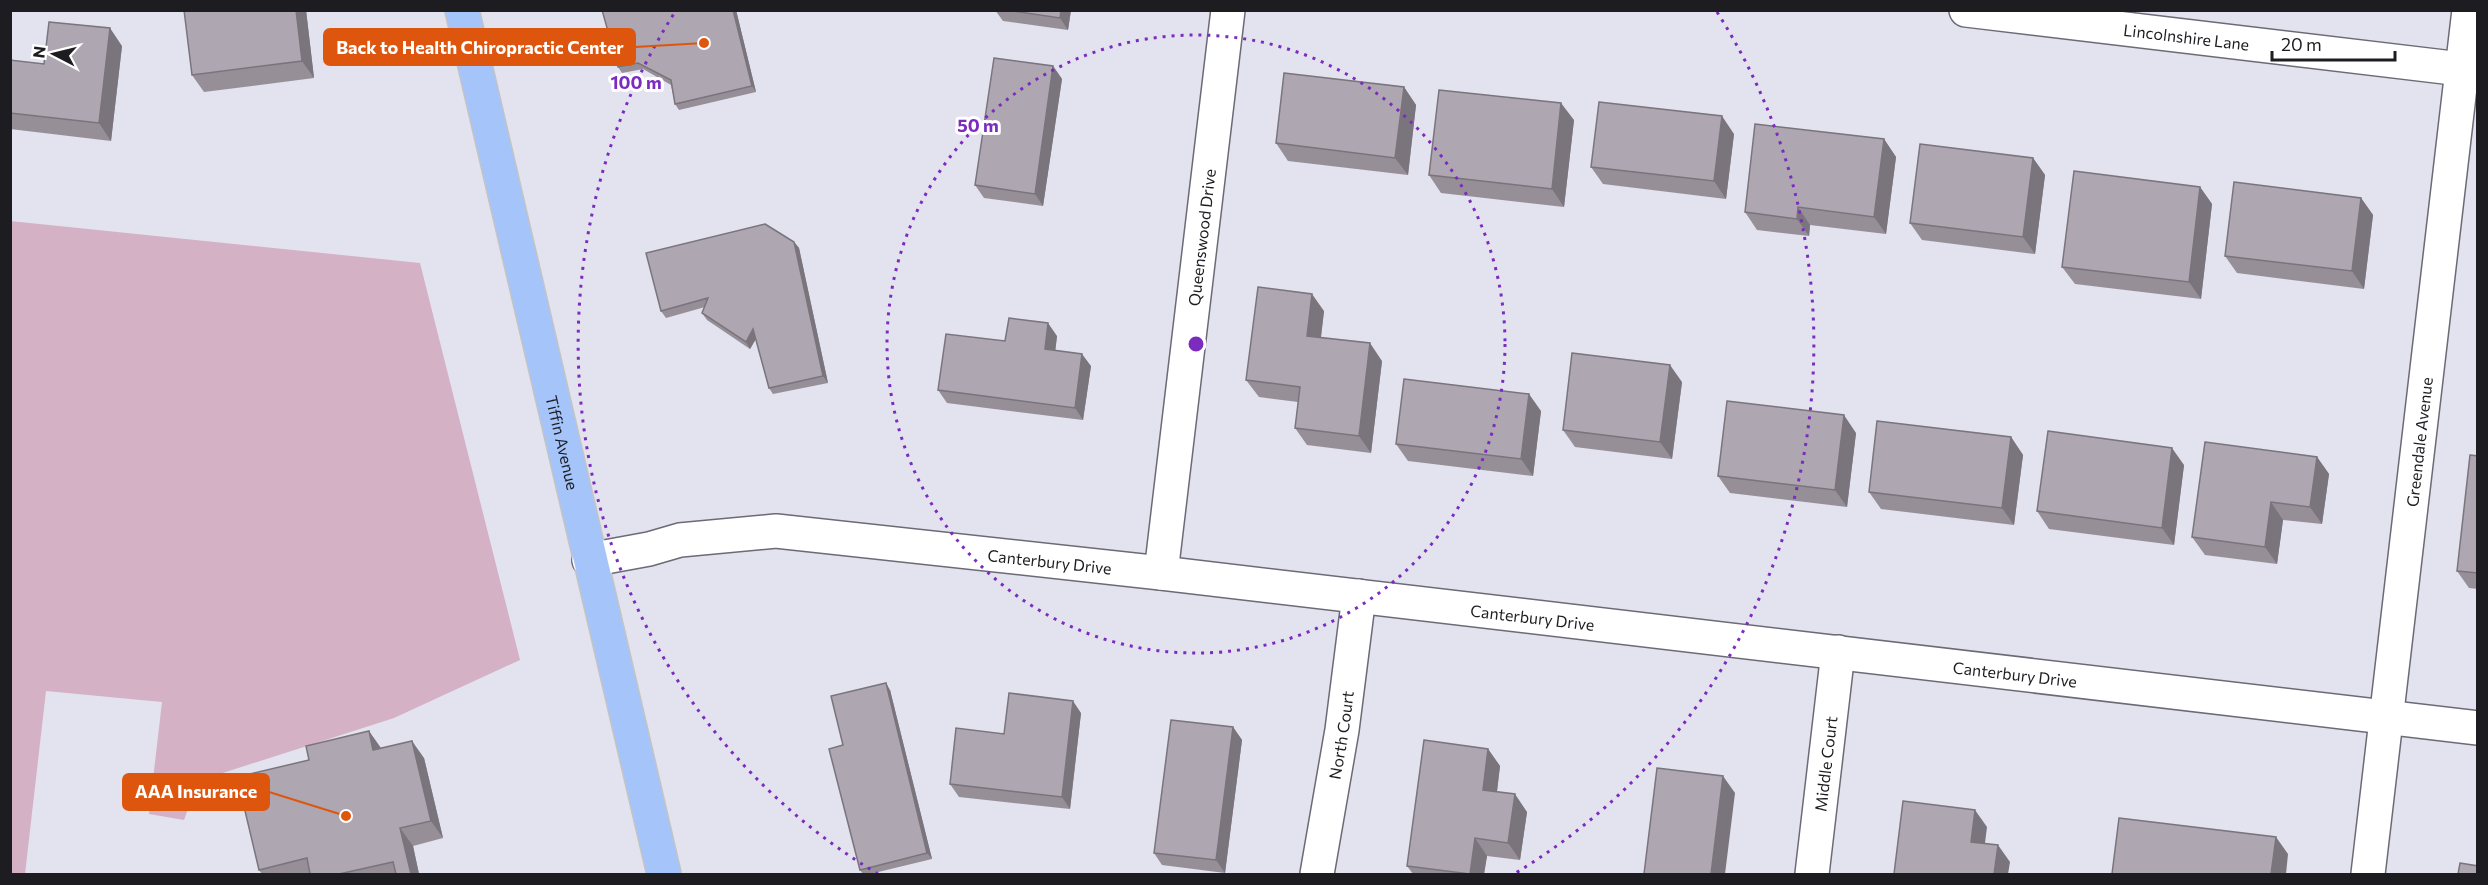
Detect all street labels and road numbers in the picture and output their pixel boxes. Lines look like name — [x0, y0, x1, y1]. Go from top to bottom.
street label: Lincolnshire Lane — [2122, 19, 2250, 53]
street label: Queenswood Drive — [1183, 168, 1219, 307]
street label: Greendale Avenue — [2401, 376, 2436, 508]
street label: Tiffin Avenue — [543, 393, 583, 491]
street label: Canterbury Drive — [987, 545, 1113, 577]
street label: Canterbury Drive — [1469, 600, 1595, 633]
street label: Canterbury Drive — [1952, 657, 2078, 690]
street label: North Court — [1324, 689, 1356, 781]
street label: Middle Court — [1810, 715, 1840, 813]

